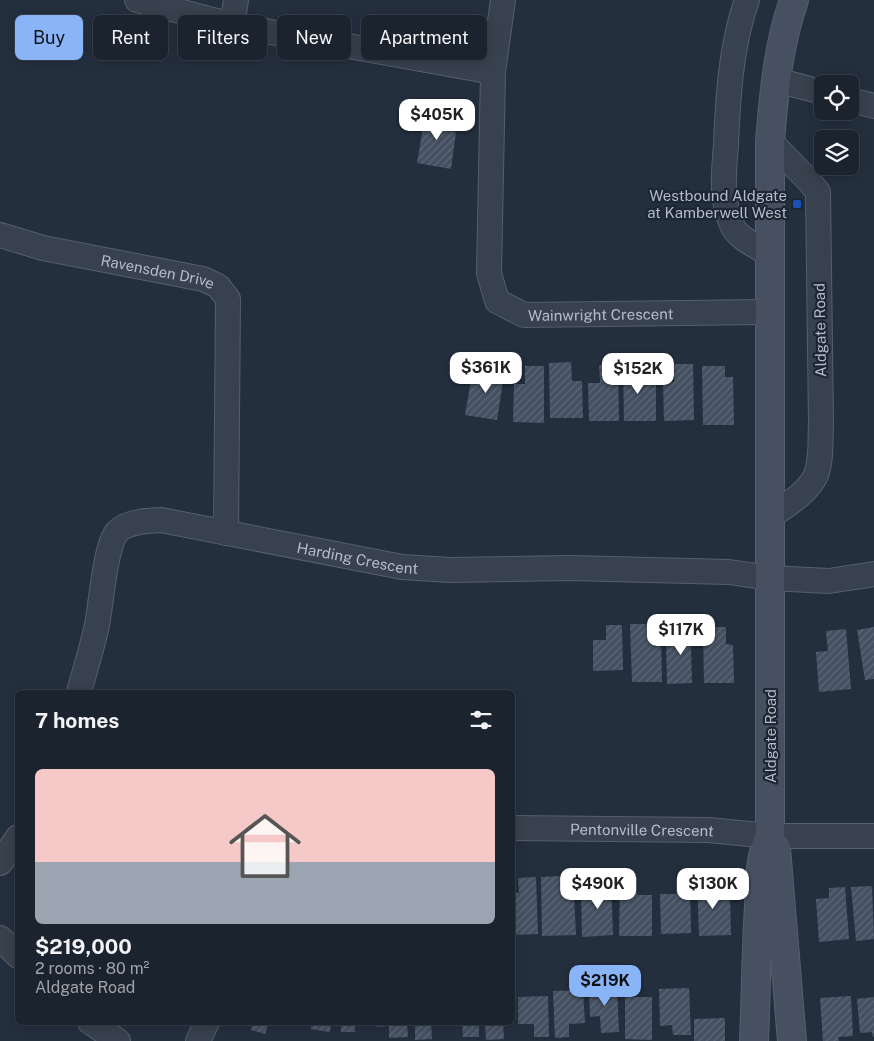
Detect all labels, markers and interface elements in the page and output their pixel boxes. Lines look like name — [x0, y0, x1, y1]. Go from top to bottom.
chip: Buy — [15, 15, 83, 60]
chip: Rent — [93, 15, 168, 60]
chip: Filters — [178, 15, 267, 60]
chip: New — [277, 15, 351, 60]
chip: Apartment — [361, 15, 487, 60]
map controls — [814, 75, 859, 175]
button: locate — [814, 75, 859, 120]
pin: $405K — [402, 98, 472, 141]
text: $405K — [410, 105, 464, 124]
button: layers — [814, 130, 859, 175]
place label: Westbound Aldgate at Kamberwell West — [647, 187, 787, 221]
marker: Westbound Aldgate at Kamberwell West — [791, 198, 803, 210]
street label: Ravensden Drive — [99, 251, 217, 292]
street label: Aldgate Road — [811, 283, 829, 377]
street label: Wainwright Crescent — [528, 305, 674, 323]
pin: $361K — [451, 352, 521, 394]
pin: $152K — [603, 352, 673, 395]
text: $361K — [461, 358, 511, 377]
text: $152K — [613, 359, 663, 378]
street label: Harding Crescent — [296, 538, 419, 577]
pin: $117K — [646, 614, 716, 656]
text: $117K — [658, 620, 704, 639]
street label: Aldgate Road — [762, 689, 779, 783]
icon: filters — [467, 706, 495, 734]
text: 7 homes — [35, 708, 119, 733]
icon: home — [220, 801, 310, 891]
street label: Pentonville Crescent — [570, 820, 715, 839]
pin: $490K — [563, 868, 633, 910]
pin: $130K — [678, 868, 748, 910]
text: $490K — [571, 874, 625, 893]
text: $130K — [688, 874, 738, 893]
text: $219,000 — [35, 934, 132, 959]
text: 2 rooms · 80 m² — [35, 959, 149, 978]
pin: $219K — [570, 964, 640, 1007]
text: $219K — [580, 971, 630, 990]
text: Aldgate Road — [35, 978, 135, 997]

